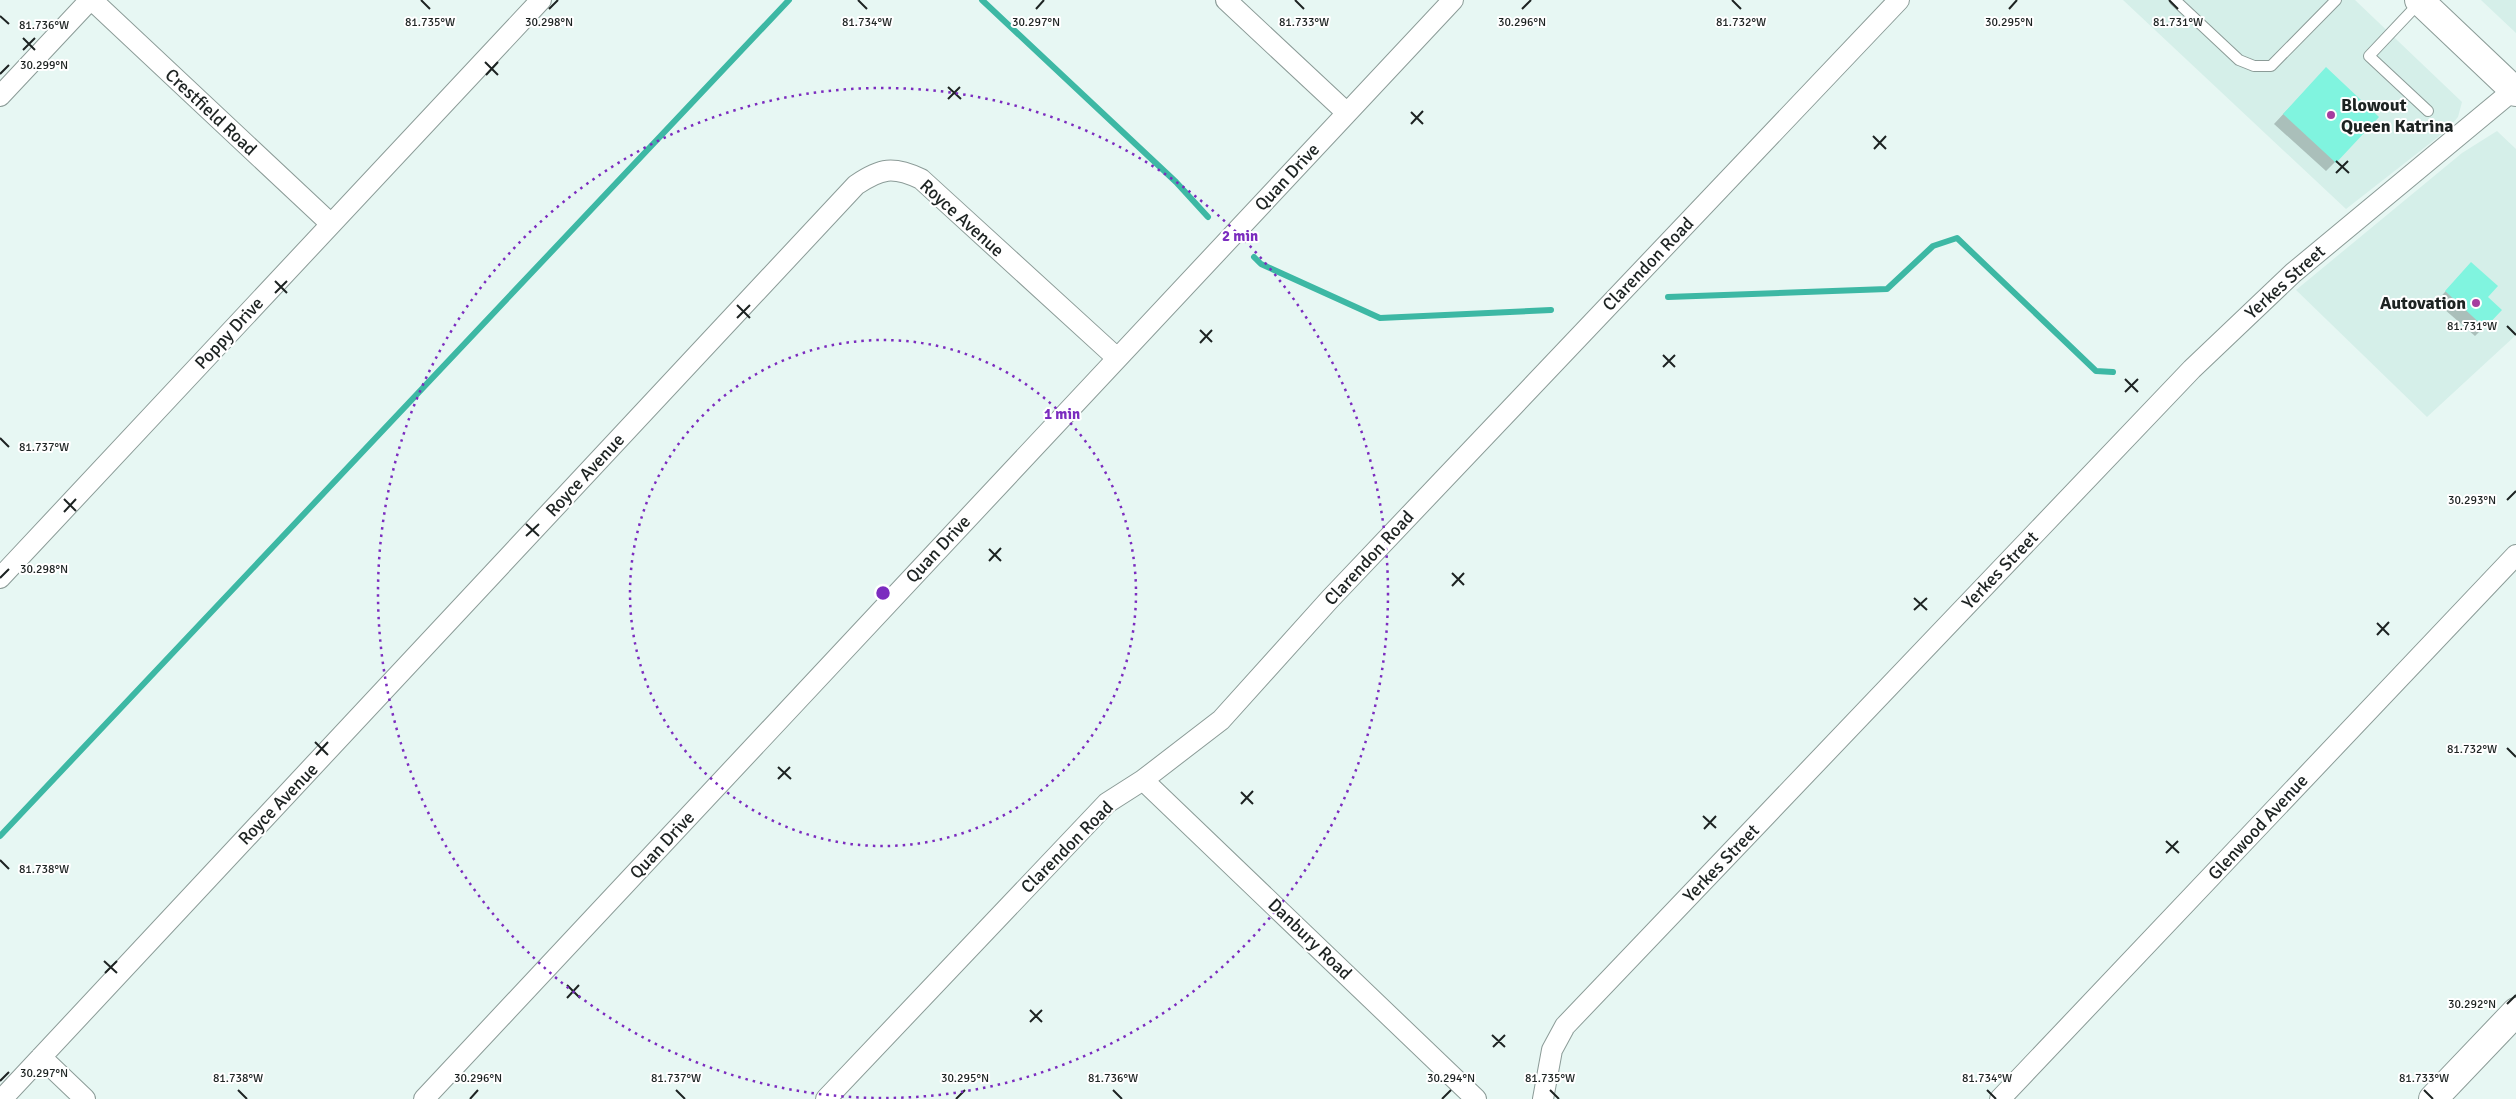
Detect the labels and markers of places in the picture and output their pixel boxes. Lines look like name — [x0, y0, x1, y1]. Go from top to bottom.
place label: Blowout Queen Katrina — [2341, 94, 2454, 137]
marker: Blowout Queen Katrina — [2325, 109, 2337, 121]
place label: Autovation — [2380, 292, 2466, 314]
marker: Autovation — [2470, 297, 2482, 309]
centre of rings — [874, 584, 892, 602]

